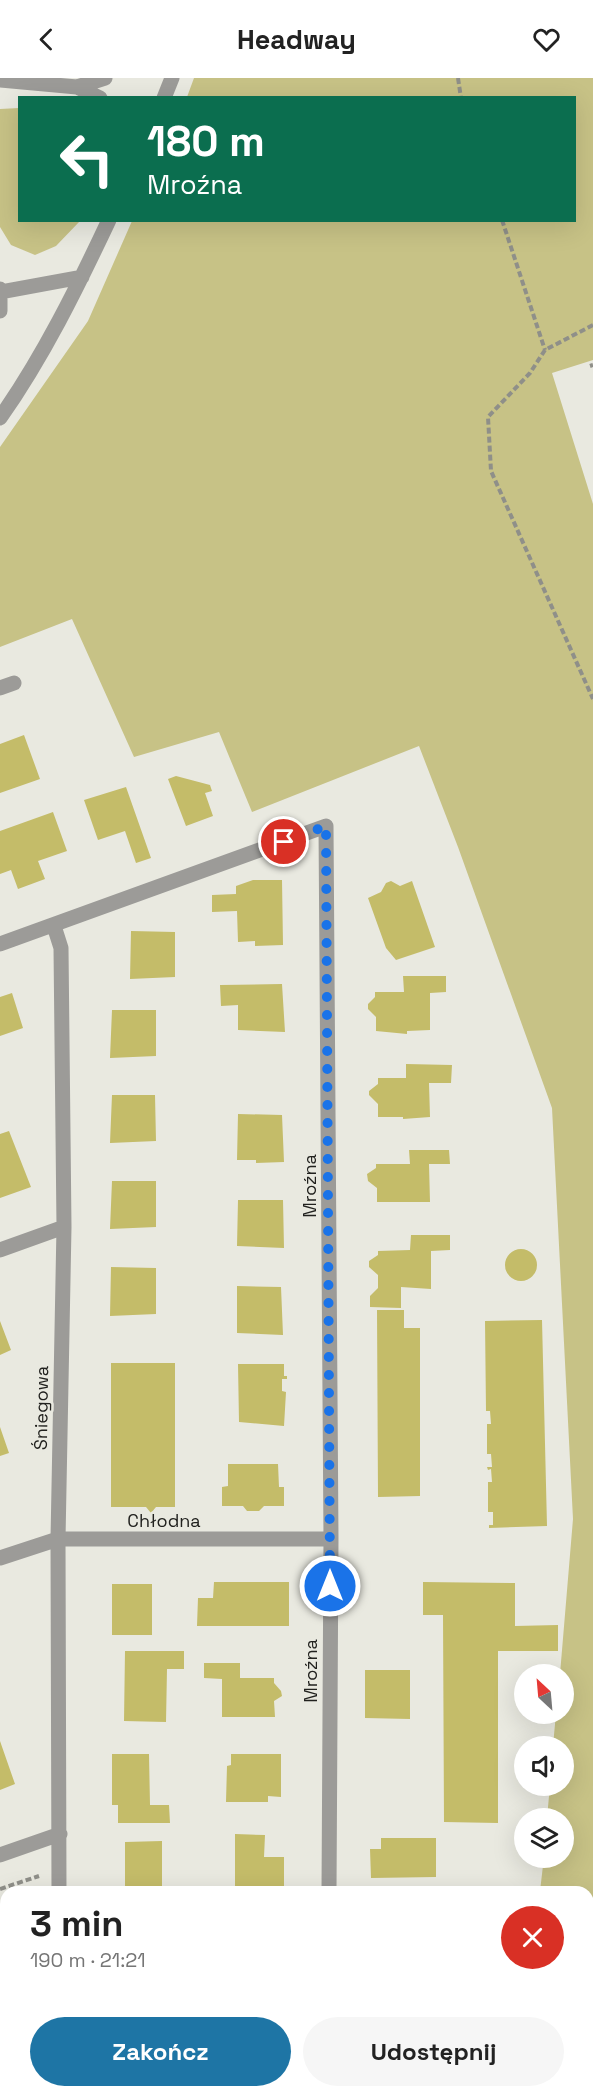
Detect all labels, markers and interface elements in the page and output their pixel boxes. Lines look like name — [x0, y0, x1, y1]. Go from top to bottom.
text: Headway — [237, 22, 356, 57]
icon: back — [30, 23, 63, 56]
icon: heart — [530, 23, 563, 56]
text: 180 m — [147, 115, 265, 168]
icon: left — [48, 120, 126, 198]
text: Mroźna — [147, 167, 242, 202]
pin — [258, 816, 309, 867]
icon: arrive — [267, 825, 300, 858]
street label: Mroźna — [298, 1154, 321, 1218]
street label: Śniegowa — [29, 1366, 53, 1450]
street label: Chłodna — [127, 1509, 201, 1532]
position arrow — [298, 1554, 362, 1618]
street label: Mroźna — [299, 1639, 322, 1703]
north arrow — [514, 1664, 574, 1724]
map controls — [514, 1664, 574, 1868]
button: sound — [514, 1736, 574, 1796]
button: layers — [514, 1808, 574, 1868]
text: 3 min — [30, 1901, 124, 1947]
button: close — [501, 1906, 564, 1969]
text: 190 m · 21:21 — [30, 1947, 146, 1973]
button: Zakończ — [30, 2017, 291, 2086]
button: Udostępnij — [303, 2017, 564, 2086]

